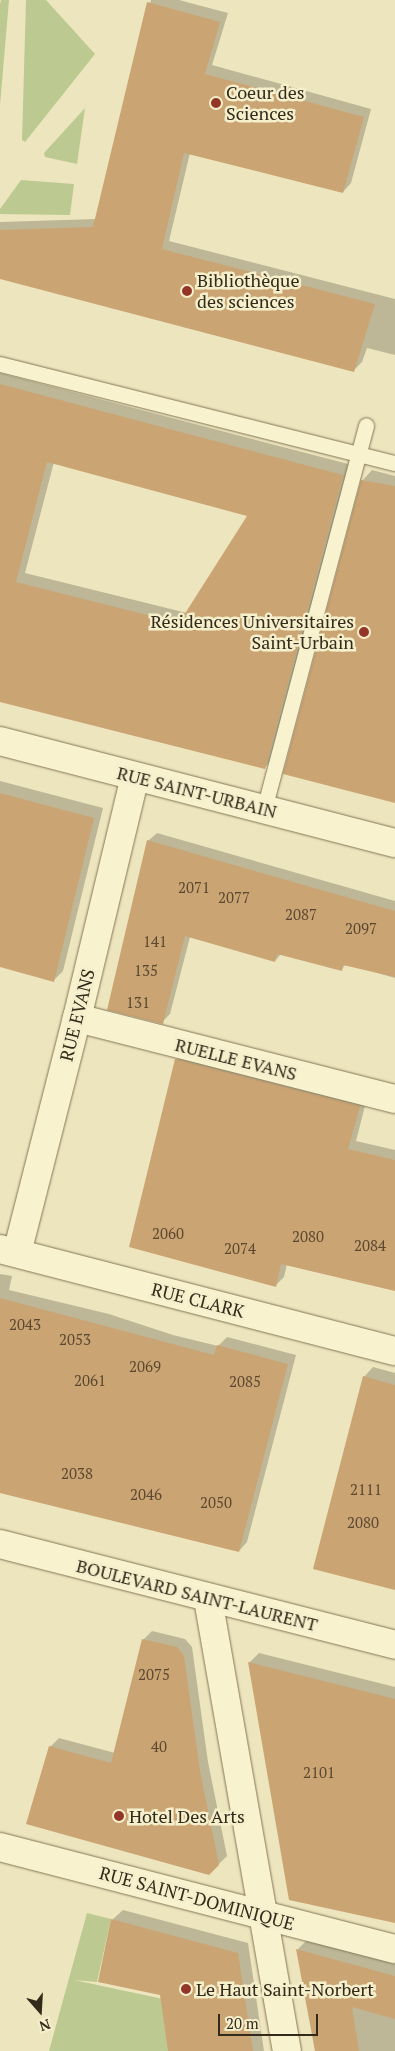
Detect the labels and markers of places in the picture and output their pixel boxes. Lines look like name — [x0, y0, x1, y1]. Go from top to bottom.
place label: Coeur des Sciences — [226, 82, 305, 125]
marker: Coeur des Sciences — [210, 97, 222, 109]
place label: Bibliothèque des sciences — [197, 270, 299, 312]
marker: Bibliothèque des sciences — [181, 285, 193, 297]
place label: Résidences Universitaires Saint-Urbain — [150, 611, 354, 654]
marker: Résidences Universitaires Saint-Urbain — [358, 626, 370, 638]
place label: Hotel Des Arts — [129, 1805, 245, 1827]
marker: Hotel Des Arts — [113, 1810, 125, 1822]
place label: Le Haut Saint-Norbert — [196, 1978, 374, 2000]
marker: Le Haut Saint-Norbert — [180, 1983, 192, 1995]

